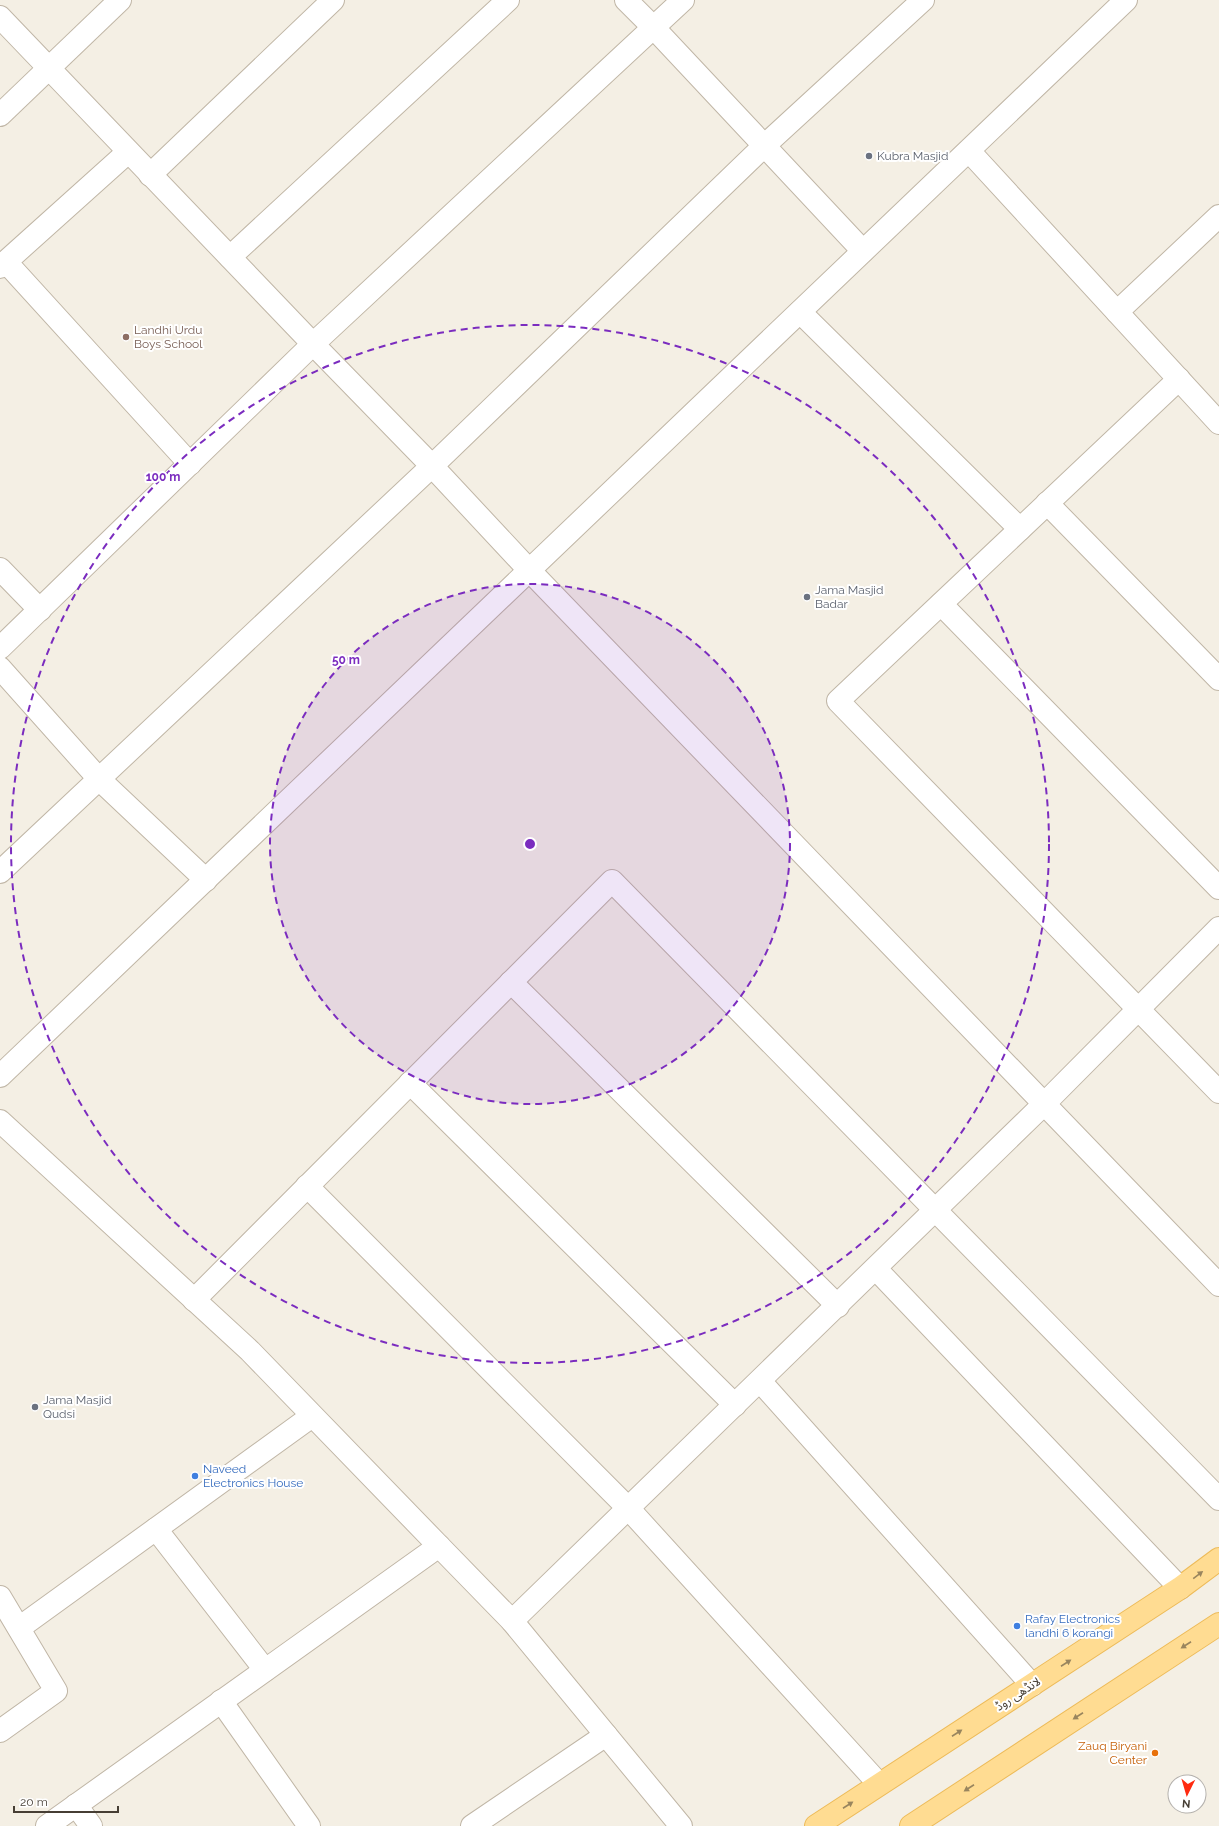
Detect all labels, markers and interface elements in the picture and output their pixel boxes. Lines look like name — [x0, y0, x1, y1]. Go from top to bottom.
place label: Kubra Masjid — [877, 149, 948, 163]
marker: Kubra Masjid — [864, 151, 874, 161]
place label: Landhi Urdu Boys School — [134, 323, 203, 351]
marker: Landhi Urdu Boys School — [121, 332, 131, 342]
text: 100 m — [146, 470, 180, 484]
place label: Jama Masjid Badar — [815, 583, 883, 611]
marker: Jama Masjid Badar — [802, 592, 812, 602]
text: 50 m — [332, 653, 360, 667]
centre of rings — [523, 837, 537, 851]
place label: Jama Masjid Qudsi — [43, 1393, 111, 1421]
marker: Jama Masjid Qudsi — [30, 1402, 40, 1412]
place label: Naveed Electronics House — [203, 1462, 303, 1490]
marker: Naveed Electronics House — [190, 1471, 200, 1481]
one-way arrow — [1192, 1571, 1203, 1579]
place label: Rafay Electronics landhi 6 korangi — [1025, 1612, 1120, 1640]
marker: Rafay Electronics landhi 6 korangi — [1012, 1621, 1022, 1631]
one-way arrow — [1181, 1641, 1192, 1649]
one-way arrow — [1060, 1659, 1072, 1666]
street label: لانڈھی روڈ — [993, 1674, 1043, 1714]
one-way arrow — [1072, 1713, 1084, 1720]
one-way arrow — [951, 1730, 963, 1737]
place label: Zauq Biryani Center — [1078, 1739, 1148, 1767]
marker: Zauq Biryani Center — [1150, 1748, 1160, 1758]
north arrow — [1167, 1774, 1207, 1814]
one-way arrow — [964, 1784, 974, 1792]
scale bar — [14, 1788, 118, 1814]
text: 20 m — [20, 1795, 48, 1809]
text: N — [1181, 1797, 1191, 1810]
one-way arrow — [843, 1801, 854, 1808]

